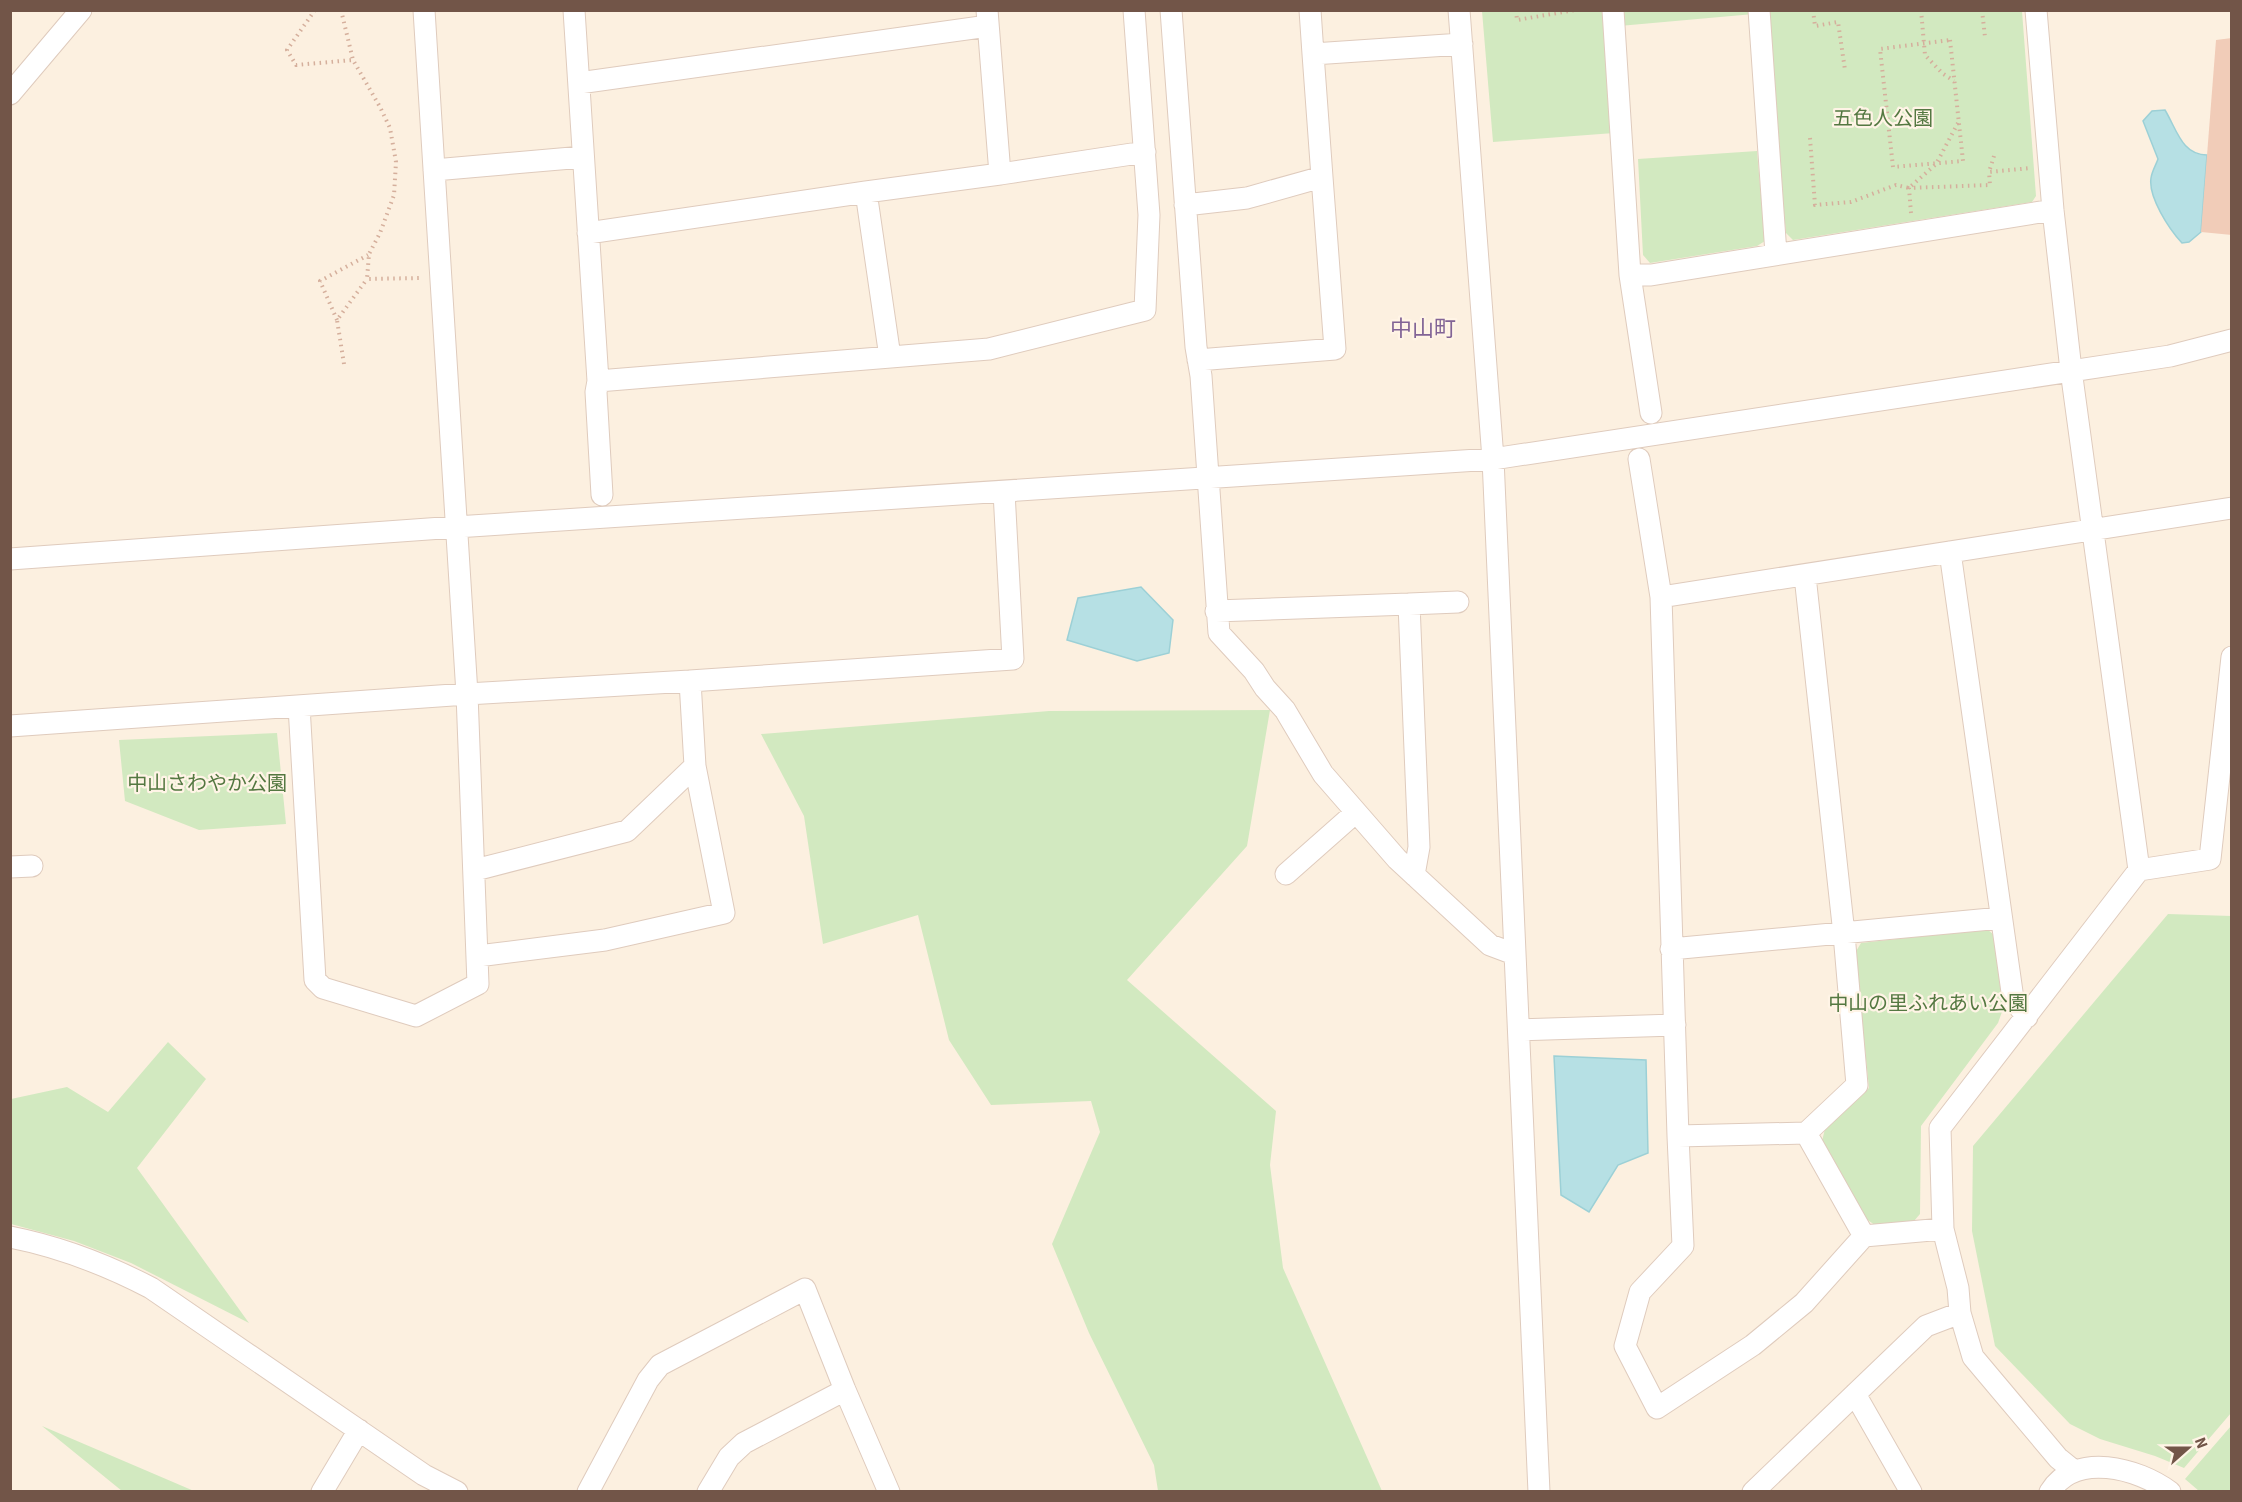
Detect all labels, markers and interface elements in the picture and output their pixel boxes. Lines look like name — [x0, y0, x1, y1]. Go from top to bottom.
park label: 五色人公園 — [1833, 105, 1933, 133]
district label: 中山町 — [1390, 313, 1456, 345]
park label: 中山さわやか公園 — [127, 770, 287, 798]
park label: 中山の里ふれあい公園 — [1828, 990, 2028, 1018]
north arrow — [2158, 1418, 2218, 1478]
text: N — [2189, 1434, 2213, 1452]

